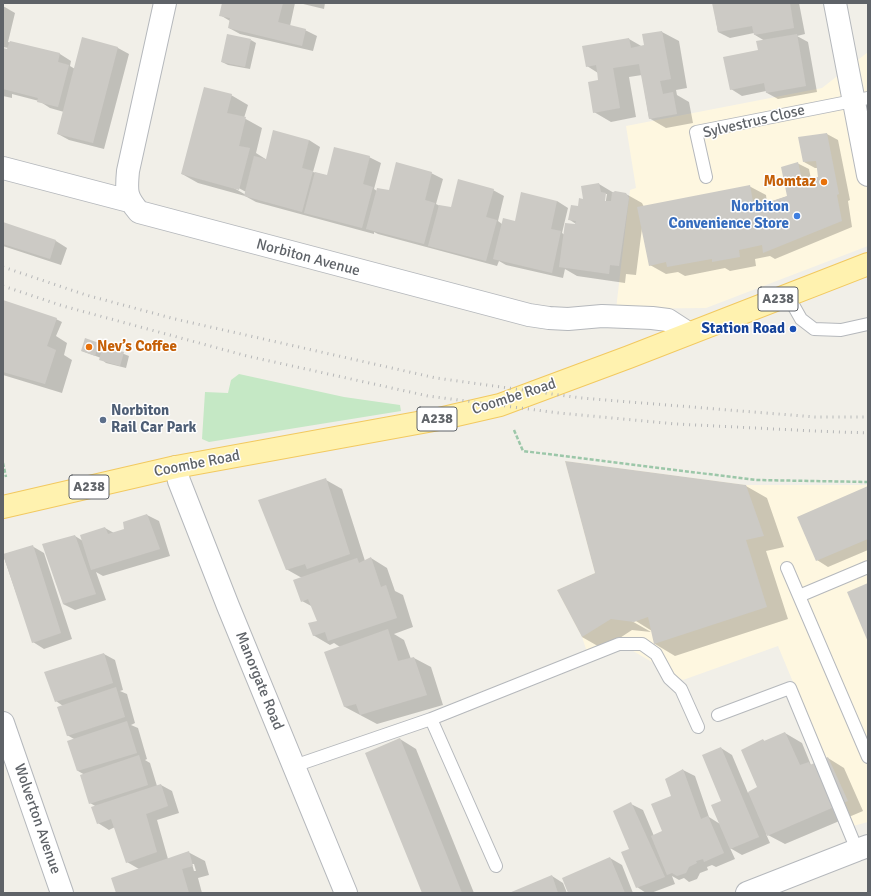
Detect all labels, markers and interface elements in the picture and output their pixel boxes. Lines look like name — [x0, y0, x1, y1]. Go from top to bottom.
street label: Sylvestrus Close — [701, 102, 807, 142]
place label: Momtaz — [763, 173, 816, 191]
marker: Momtaz — [819, 177, 829, 187]
place label: Norbiton Convenience Store — [669, 198, 789, 233]
marker: Norbiton Convenience Store — [792, 211, 802, 221]
street label: Norbiton Avenue — [254, 235, 362, 281]
road number: A238 — [758, 287, 798, 311]
place label: Station Road — [701, 320, 785, 338]
marker: Station Road — [788, 324, 798, 334]
place label: Nev’s Coffee — [97, 338, 177, 356]
marker: Nev’s Coffee — [84, 342, 94, 352]
street label: Coombe Road — [470, 375, 558, 419]
place label: Norbiton Rail Car Park — [111, 402, 196, 437]
road number: A238 — [417, 407, 457, 431]
marker: Norbiton Rail Car Park — [98, 415, 108, 425]
street label: Coombe Road — [152, 447, 242, 481]
road number: A238 — [69, 475, 109, 499]
street label: Manorgate Road — [231, 629, 287, 733]
street label: Wolverton Avenue — [10, 761, 64, 877]

